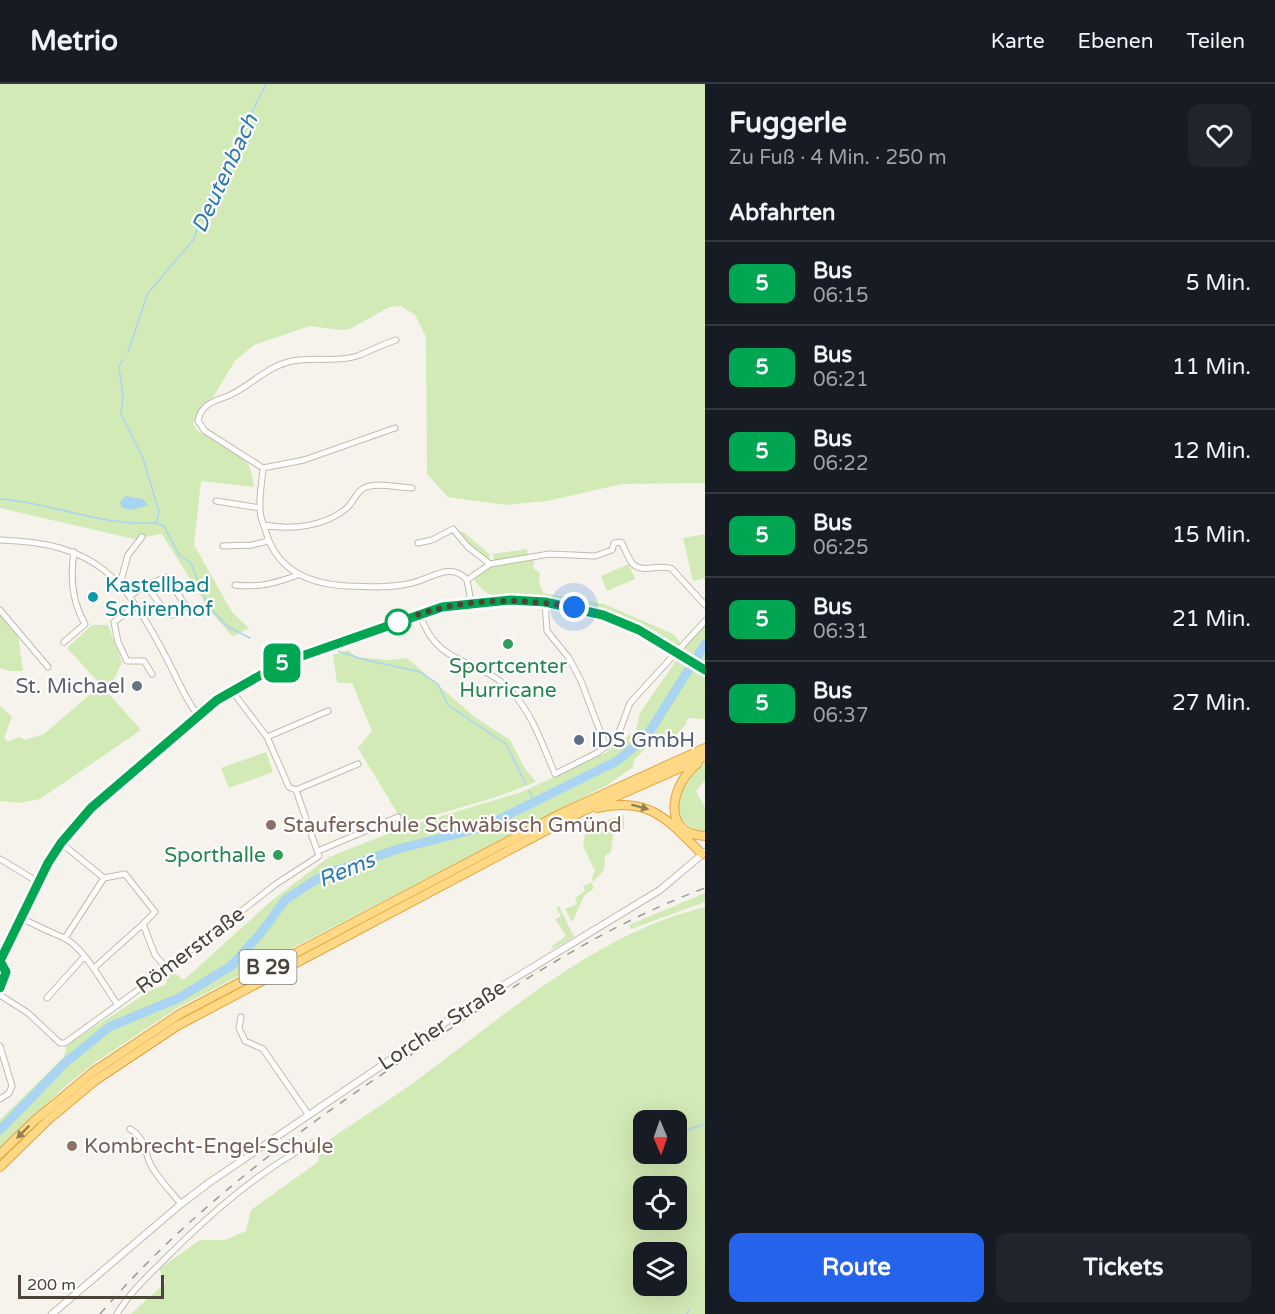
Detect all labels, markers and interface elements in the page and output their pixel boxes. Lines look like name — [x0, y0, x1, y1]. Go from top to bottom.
text: Metrio — [30, 24, 118, 58]
text: Karte — [991, 29, 1045, 54]
text: Ebenen — [1078, 29, 1154, 54]
text: Teilen — [1187, 29, 1245, 54]
button: heart — [1188, 104, 1251, 167]
text: Fuggerle — [729, 106, 847, 140]
water label: Deutenbach — [186, 110, 264, 237]
text: Zu Fuß · 4 Min. · 250 m — [729, 146, 947, 170]
text: Abfahrten — [729, 200, 835, 226]
text: Bus — [813, 258, 852, 284]
text: 5 Min. — [1186, 270, 1251, 296]
text: 5 — [755, 271, 769, 296]
text: 06:15 — [813, 284, 868, 308]
text: Bus — [813, 342, 852, 368]
text: 11 Min. — [1172, 354, 1251, 380]
text: 5 — [755, 355, 769, 380]
text: 06:21 — [813, 368, 868, 392]
text: Bus — [813, 426, 852, 452]
text: 12 Min. — [1172, 438, 1251, 464]
text: 5 — [755, 439, 769, 464]
text: 06:22 — [813, 452, 868, 476]
text: Bus — [813, 510, 852, 536]
text: 15 Min. — [1172, 522, 1251, 548]
text: 5 — [755, 523, 769, 548]
text: 06:25 — [813, 536, 868, 560]
place label: Kastellbad Schirenhof — [105, 573, 213, 622]
marker: Kastellbad Schirenhof — [86, 590, 100, 604]
your location — [559, 592, 589, 622]
text: Bus — [813, 594, 852, 620]
text: 21 Min. — [1172, 606, 1251, 632]
text: 5 — [755, 607, 769, 632]
unlabelled marker — [385, 609, 411, 635]
text: 06:31 — [813, 620, 868, 644]
marker: Sportcenter Hurricane — [501, 637, 515, 651]
line badge: 5 — [262, 644, 302, 682]
text: 5 — [275, 651, 289, 676]
place label: Sportcenter Hurricane — [449, 654, 567, 703]
place label: St. Michael — [15, 674, 125, 699]
text: Bus — [813, 678, 852, 704]
marker: St. Michael — [130, 679, 144, 693]
text: 27 Min. — [1172, 690, 1251, 716]
text: 5 — [755, 691, 769, 716]
text: 06:37 — [813, 704, 868, 728]
place label: IDS GmbH — [591, 728, 695, 753]
marker: IDS GmbH — [572, 733, 586, 747]
one-way arrow — [631, 803, 649, 812]
place label: Stauferschule Schwäbisch Gmünd — [283, 813, 622, 838]
marker: Stauferschule Schwäbisch Gmünd — [264, 818, 278, 832]
place label: Sporthalle — [164, 843, 266, 868]
water label: Rems — [314, 846, 380, 893]
marker: Sporthalle — [271, 848, 285, 862]
street label: Römerstraße — [131, 901, 250, 999]
road number: B 29 — [240, 950, 296, 984]
street label: Lorcher Straße — [374, 975, 511, 1076]
north arrow — [633, 1110, 687, 1164]
map controls — [633, 1110, 687, 1296]
one-way arrow — [17, 1124, 31, 1138]
place label: Kombrecht-Engel-Schule — [84, 1134, 333, 1159]
marker: Kombrecht-Engel-Schule — [65, 1139, 79, 1153]
button: locate — [633, 1176, 687, 1230]
button: Route — [729, 1233, 984, 1302]
button: Tickets — [996, 1233, 1251, 1302]
button: layers — [633, 1242, 687, 1296]
scale bar — [18, 1272, 164, 1300]
text: 200 m — [27, 1275, 76, 1295]

